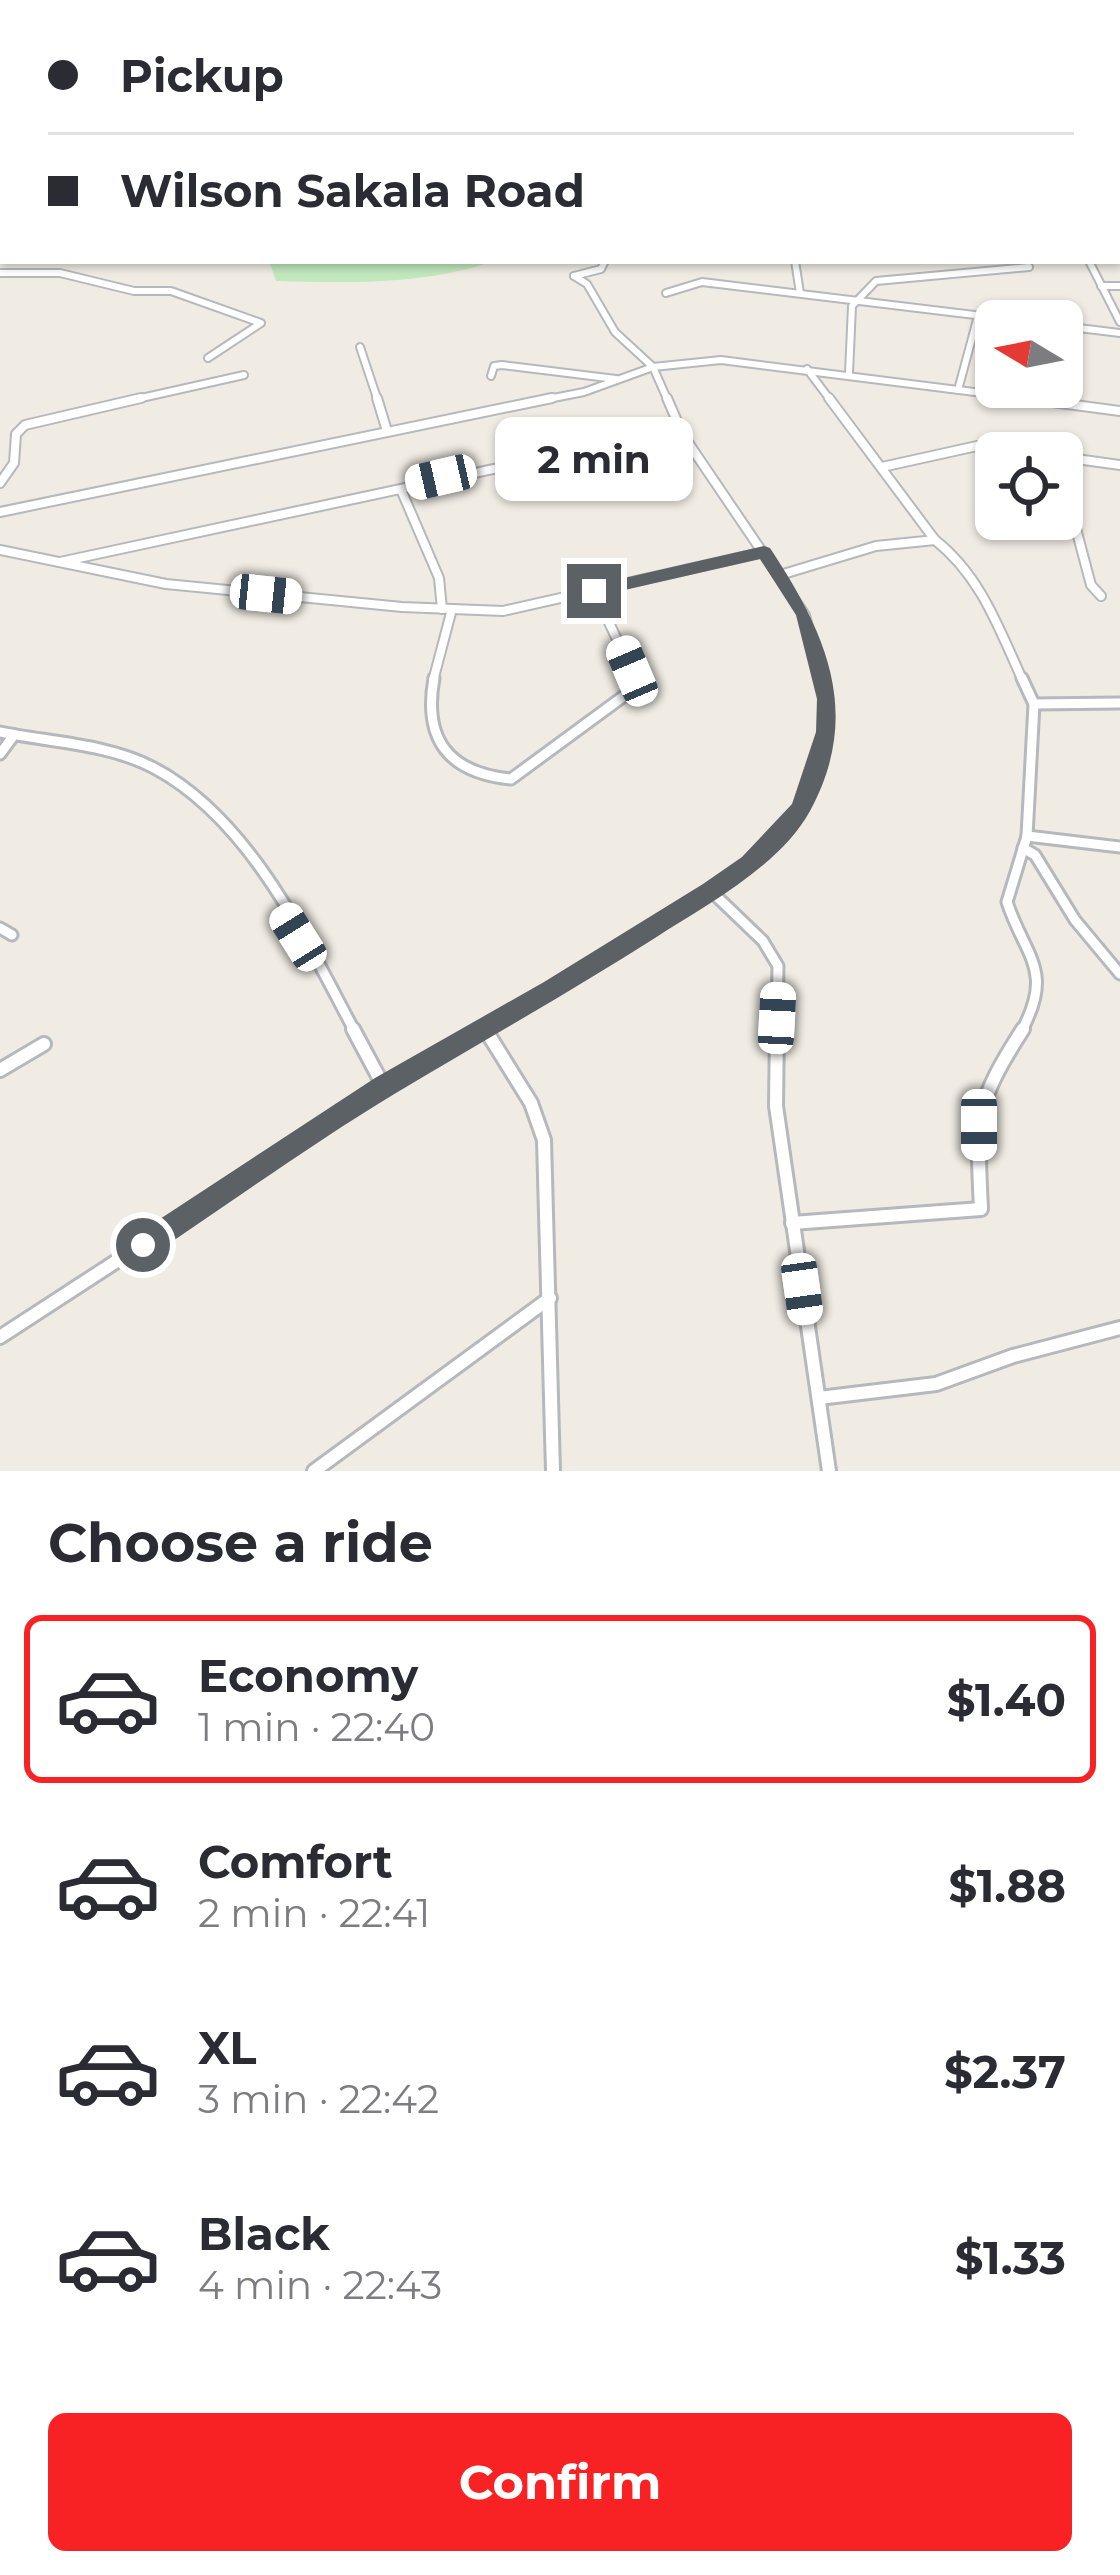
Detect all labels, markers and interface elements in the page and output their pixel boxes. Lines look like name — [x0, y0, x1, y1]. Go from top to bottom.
text: Pickup — [120, 48, 284, 103]
text: Wilson Sakala Road — [120, 163, 585, 218]
north arrow — [975, 300, 1083, 408]
map controls — [975, 300, 1083, 540]
callout: 2 min — [495, 417, 693, 501]
button: locate — [975, 432, 1083, 540]
text: 2 min — [537, 435, 651, 483]
car — [402, 451, 480, 503]
route end — [567, 564, 621, 618]
car — [228, 572, 304, 616]
car — [601, 631, 663, 711]
car — [264, 897, 332, 977]
car — [757, 981, 797, 1055]
car — [961, 1089, 997, 1161]
route start — [116, 1218, 170, 1272]
car — [779, 1251, 825, 1327]
text: Choose a ride — [48, 1510, 433, 1576]
icon: car — [54, 1645, 162, 1753]
text: Economy — [198, 1648, 418, 1703]
text: $1.40 — [947, 1672, 1066, 1727]
text: 1 min · 22:40 — [198, 1703, 435, 1751]
icon: car — [54, 1831, 162, 1939]
text: Comfort — [198, 1834, 393, 1889]
text: $1.88 — [948, 1858, 1066, 1913]
text: 2 min · 22:41 — [198, 1889, 430, 1937]
icon: car — [54, 2017, 162, 2125]
text: XL — [198, 2020, 256, 2075]
text: $2.37 — [944, 2044, 1066, 2099]
text: 3 min · 22:42 — [198, 2075, 439, 2123]
icon: car — [54, 2203, 162, 2311]
text: Black — [198, 2206, 330, 2261]
text: $1.33 — [955, 2230, 1066, 2285]
text: 4 min · 22:43 — [198, 2261, 442, 2309]
button: Confirm — [48, 2413, 1072, 2551]

